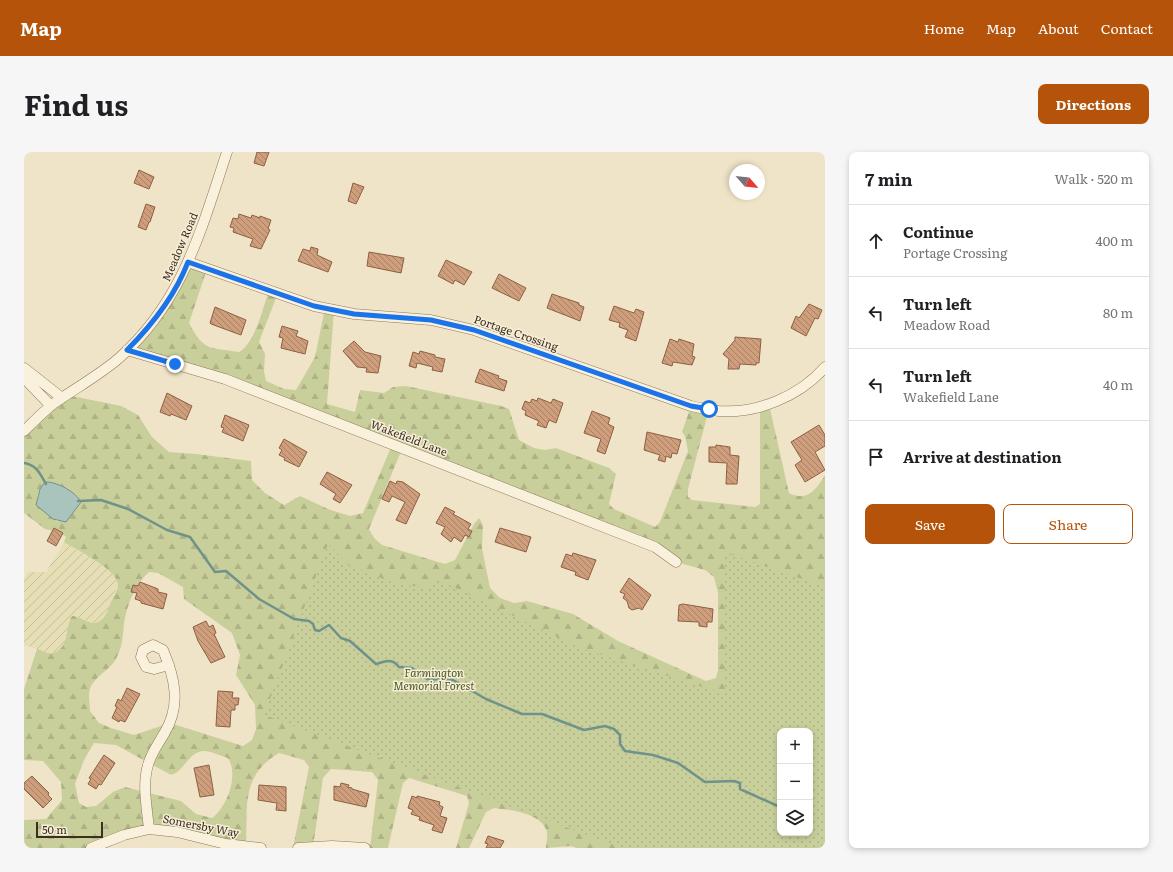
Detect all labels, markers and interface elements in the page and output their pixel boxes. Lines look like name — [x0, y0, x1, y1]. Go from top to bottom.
text: Map — [20, 14, 62, 42]
text: Home — [924, 18, 964, 38]
text: Map — [986, 18, 1016, 38]
text: About — [1038, 18, 1079, 38]
text: Contact — [1101, 18, 1153, 38]
text: Find us — [24, 83, 128, 125]
button: Directions — [1038, 84, 1149, 124]
north arrow — [729, 164, 765, 200]
text: 7 min — [865, 166, 913, 191]
text: Walk · 520 m — [1054, 169, 1133, 188]
street label: Meadow Road — [157, 209, 201, 284]
text: Continue — [903, 220, 973, 243]
icon: ahead — [865, 230, 887, 252]
text: 400 m — [1096, 231, 1133, 250]
text: Portage Crossing — [903, 243, 1007, 262]
text: Turn left — [903, 292, 972, 315]
icon: left — [865, 302, 887, 324]
text: 80 m — [1103, 303, 1133, 322]
street label: Portage Crossing — [472, 310, 562, 354]
text: Meadow Road — [903, 315, 990, 334]
route end — [166, 355, 184, 373]
text: Turn left — [903, 364, 972, 387]
icon: left — [865, 374, 887, 396]
text: 40 m — [1103, 375, 1133, 394]
text: Wakefield Lane — [903, 387, 999, 406]
route start — [700, 400, 718, 418]
street label: Wakefield Lane — [369, 415, 450, 459]
text: Arrive at destination — [903, 445, 1062, 468]
icon: arrive — [865, 446, 887, 468]
button: Save — [865, 504, 995, 544]
button: Share — [1003, 504, 1133, 544]
park label: Farmington Memorial Forest — [393, 664, 475, 693]
map controls — [777, 728, 813, 836]
button: + — [777, 728, 813, 764]
button: − — [777, 764, 813, 800]
button: layers — [777, 800, 813, 836]
street label: Somersby Way — [162, 810, 241, 840]
scale bar — [36, 820, 103, 839]
text: 50 m — [42, 821, 67, 837]

